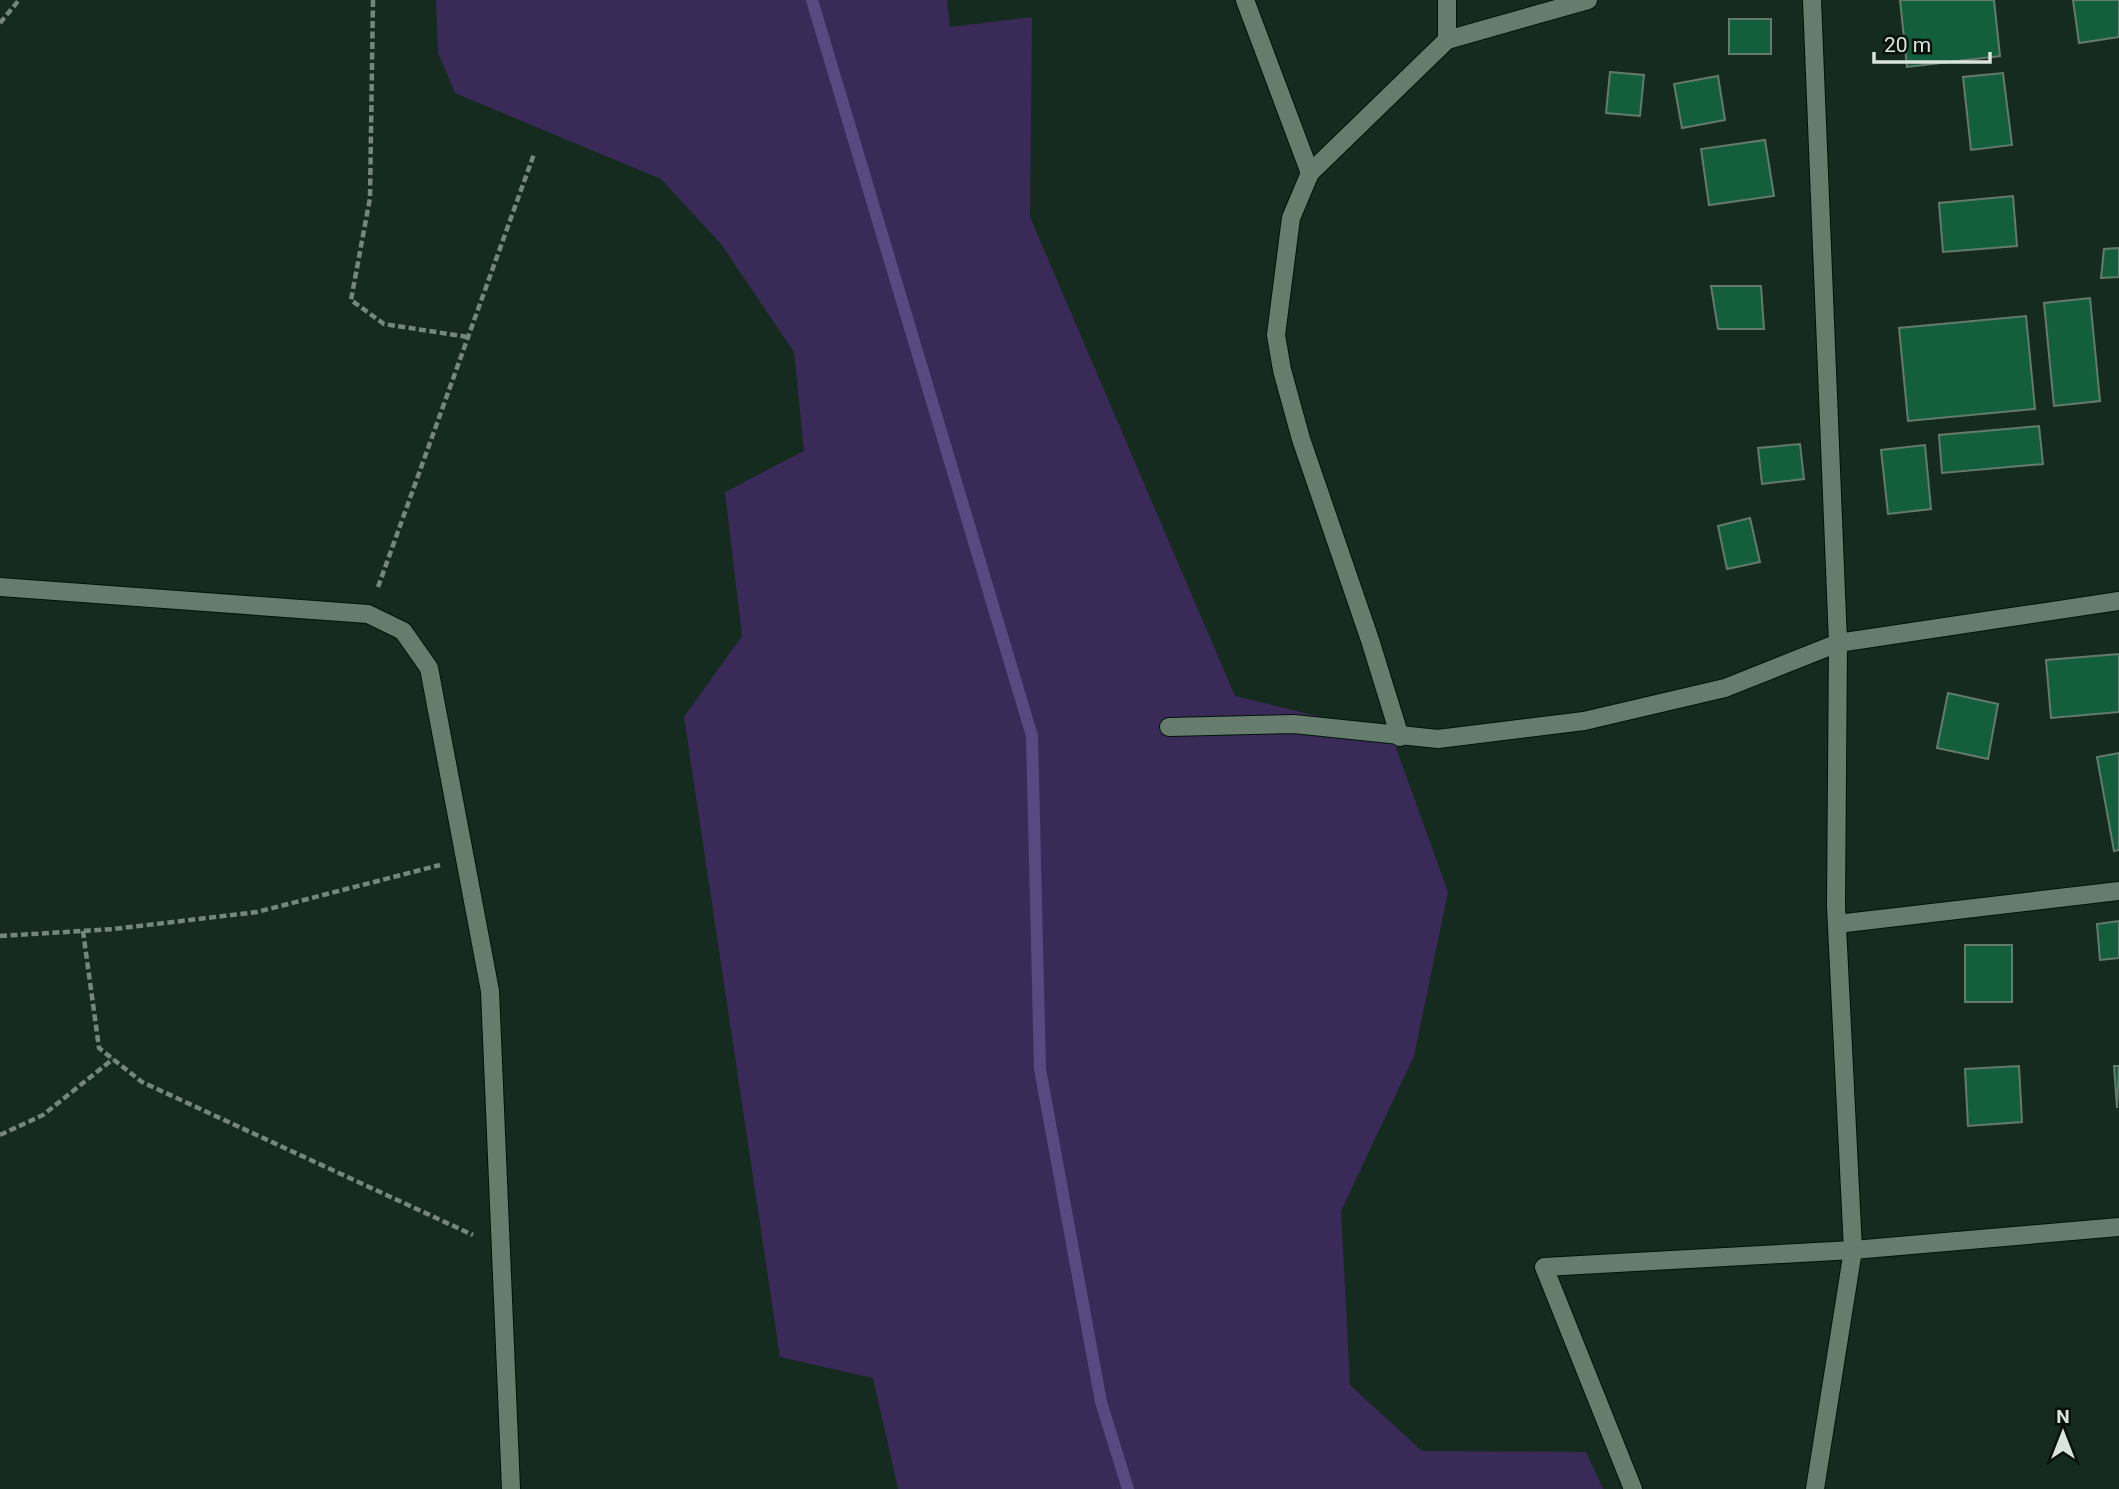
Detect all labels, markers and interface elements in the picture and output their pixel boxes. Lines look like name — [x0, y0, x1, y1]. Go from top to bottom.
scale bar — [1874, 21, 1990, 65]
text: 20 m — [1884, 33, 1931, 57]
north arrow — [2028, 1398, 2098, 1468]
text: N — [2056, 1405, 2070, 1428]

